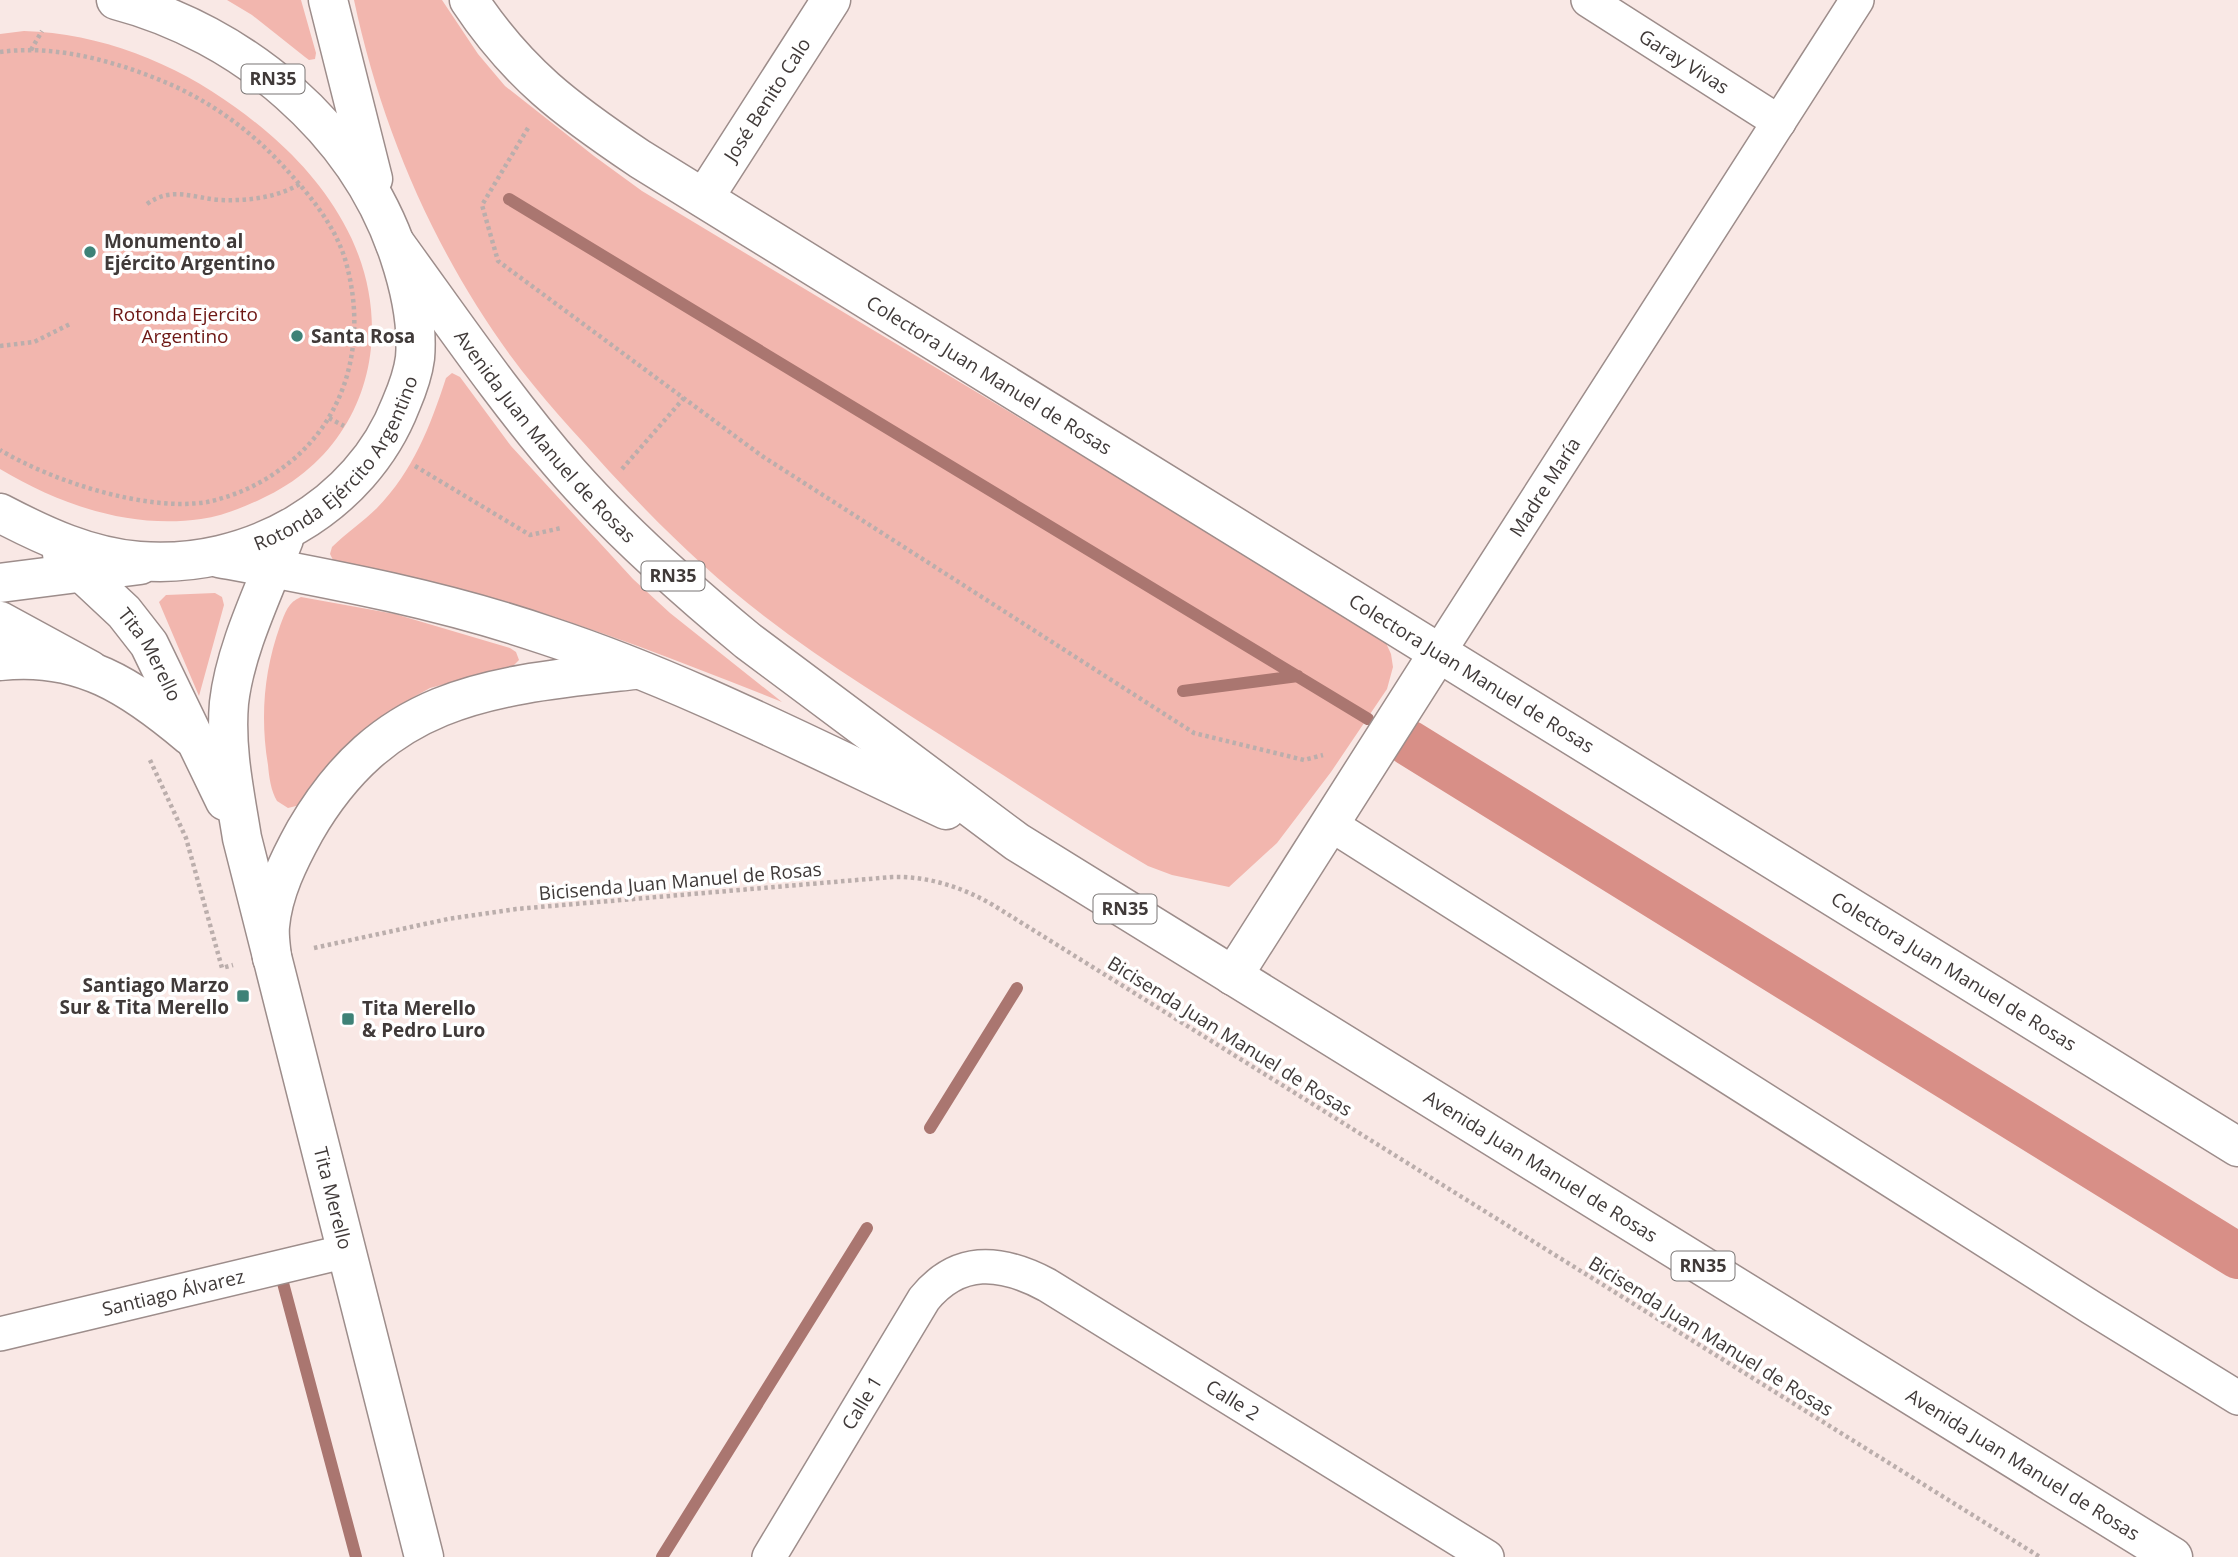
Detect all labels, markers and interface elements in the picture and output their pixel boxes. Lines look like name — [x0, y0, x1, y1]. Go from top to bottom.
street label: Garay Vivas — [1634, 23, 1734, 100]
street label: José Benito Calo — [717, 33, 817, 168]
road number: RN35 — [242, 64, 304, 94]
place label: Monumento al Ejército Argentino — [104, 228, 275, 276]
marker: Monumento al Ejército Argentino — [82, 244, 98, 260]
street label: Colectora Juan Manuel de Rosas — [862, 289, 1117, 461]
park label: Rotonda Ejercito Argentino — [112, 301, 258, 349]
place label: Santa Rosa — [311, 323, 415, 349]
street label: Avenida Juan Manuel de Rosas — [449, 324, 642, 548]
marker: Santa Rosa — [289, 328, 305, 344]
street label: Rotonda Ejército Argentino — [250, 373, 424, 557]
street label: Madre María — [1503, 432, 1586, 542]
road number: RN35 — [642, 562, 704, 590]
street label: Colectora Juan Manuel de Rosas — [1344, 587, 1599, 759]
street label: Tita Merello — [112, 602, 188, 705]
street label: Bicisenda Juan Manuel de Rosas — [538, 856, 822, 906]
street label: Colectora Juan Manuel de Rosas — [1826, 886, 2081, 1057]
road number: RN35 — [1094, 894, 1156, 924]
street label: Bicisenda Juan Manuel de Rosas — [1103, 950, 1357, 1122]
place label: Santiago Marzo Sur & Tita Merello — [59, 972, 229, 1020]
marker: Santiago Marzo Sur & Tita Merello — [235, 988, 251, 1004]
place label: Tita Merello & Pedro Luro — [362, 995, 485, 1043]
marker: Tita Merello & Pedro Luro — [340, 1011, 356, 1027]
street label: Avenida Juan Manuel de Rosas — [1419, 1084, 1663, 1248]
street label: Tita Merello — [308, 1144, 359, 1252]
street label: Bicisenda Juan Manuel de Rosas — [1584, 1250, 1838, 1422]
road number: RN35 — [1672, 1252, 1734, 1280]
street label: Santiago Álvarez — [99, 1263, 247, 1322]
street label: Calle 1 — [835, 1371, 888, 1435]
street label: Calle 2 — [1201, 1373, 1265, 1426]
street label: Avenida Juan Manuel de Rosas — [1901, 1382, 2145, 1546]

